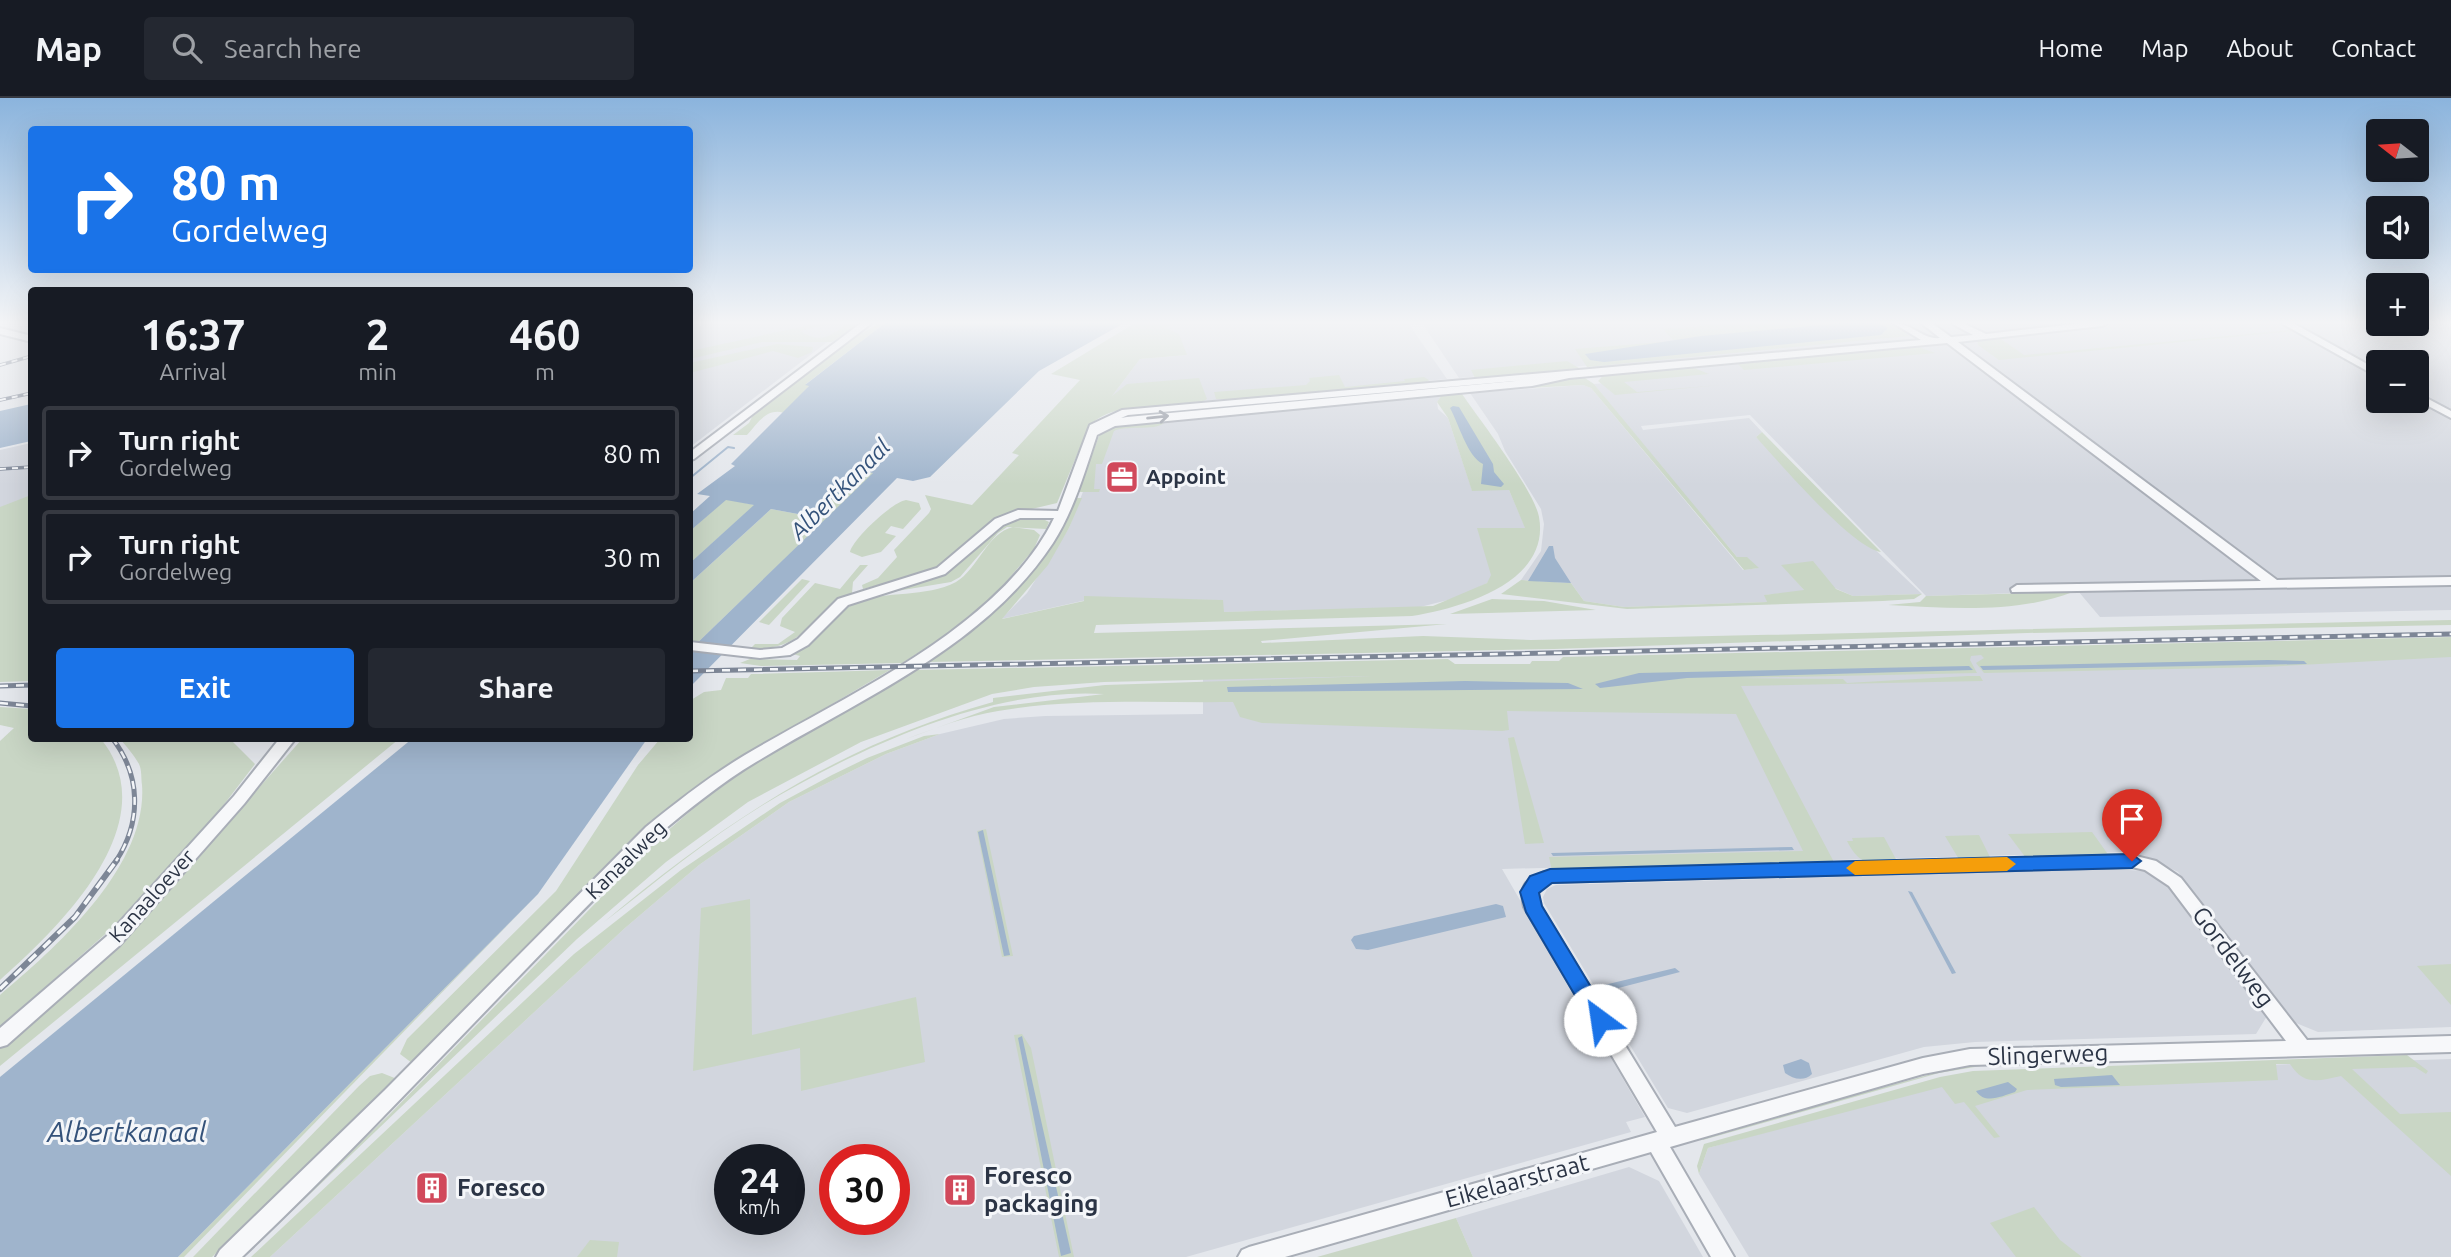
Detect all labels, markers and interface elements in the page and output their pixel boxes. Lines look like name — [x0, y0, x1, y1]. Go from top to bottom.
search box — [144, 17, 634, 80]
icon: search — [168, 29, 206, 67]
text: Map — [35, 30, 102, 67]
text: Search here — [224, 34, 362, 63]
text: Home — [2038, 35, 2103, 62]
text: Map — [2141, 35, 2188, 62]
text: About — [2226, 35, 2293, 62]
text: Contact — [2331, 35, 2416, 62]
north arrow — [2366, 119, 2429, 182]
map controls — [2366, 119, 2429, 413]
icon: right — [56, 154, 147, 245]
text: 80 m — [171, 154, 280, 209]
button: sound — [2366, 196, 2429, 259]
text: Gordelweg — [171, 212, 329, 248]
button: + — [2366, 273, 2429, 336]
text: 16:37 — [141, 311, 246, 358]
text: 2 — [366, 311, 389, 358]
text: 460 — [509, 311, 580, 358]
button: − — [2366, 350, 2429, 413]
text: Arrival — [160, 359, 227, 384]
text: min — [358, 359, 397, 384]
text: m — [535, 359, 555, 384]
one-way arrow — [1146, 410, 1169, 423]
text: Turn right — [119, 426, 240, 455]
water label: Albertkanaal — [784, 433, 895, 544]
icon: right — [60, 434, 98, 472]
text: 80 m — [603, 439, 661, 468]
text: Gordelweg — [119, 455, 232, 480]
office icon: Appoint — [1103, 458, 1141, 496]
place label: Appoint — [1146, 464, 1226, 488]
text: Turn right — [119, 530, 240, 559]
icon: right — [60, 538, 98, 576]
text: 30 m — [603, 543, 661, 572]
text: Gordelweg — [119, 559, 232, 584]
button: Exit — [56, 648, 354, 728]
button: Share — [368, 648, 665, 728]
pin — [2102, 789, 2162, 861]
icon: arrive — [2113, 800, 2151, 838]
street label: Kanaalweg — [580, 815, 671, 904]
street label: Kanaaloever — [103, 844, 199, 947]
street label: Gordelweg — [2187, 901, 2280, 1012]
position arrow — [1563, 983, 1637, 1057]
street label: Slingerweg — [1987, 1039, 2109, 1070]
water label: Albertkanaal — [45, 1116, 207, 1147]
speed limit sign: 30 — [819, 1144, 910, 1235]
street label: Eikelaarstraat — [1442, 1148, 1592, 1213]
text: 24 — [740, 1160, 779, 1200]
place label: Foresco packaging — [984, 1162, 1099, 1217]
building icon: Foresco — [413, 1169, 451, 1207]
building icon: Foresco packaging — [941, 1171, 979, 1209]
place label: Foresco — [457, 1174, 545, 1201]
text: km/h — [739, 1197, 780, 1217]

